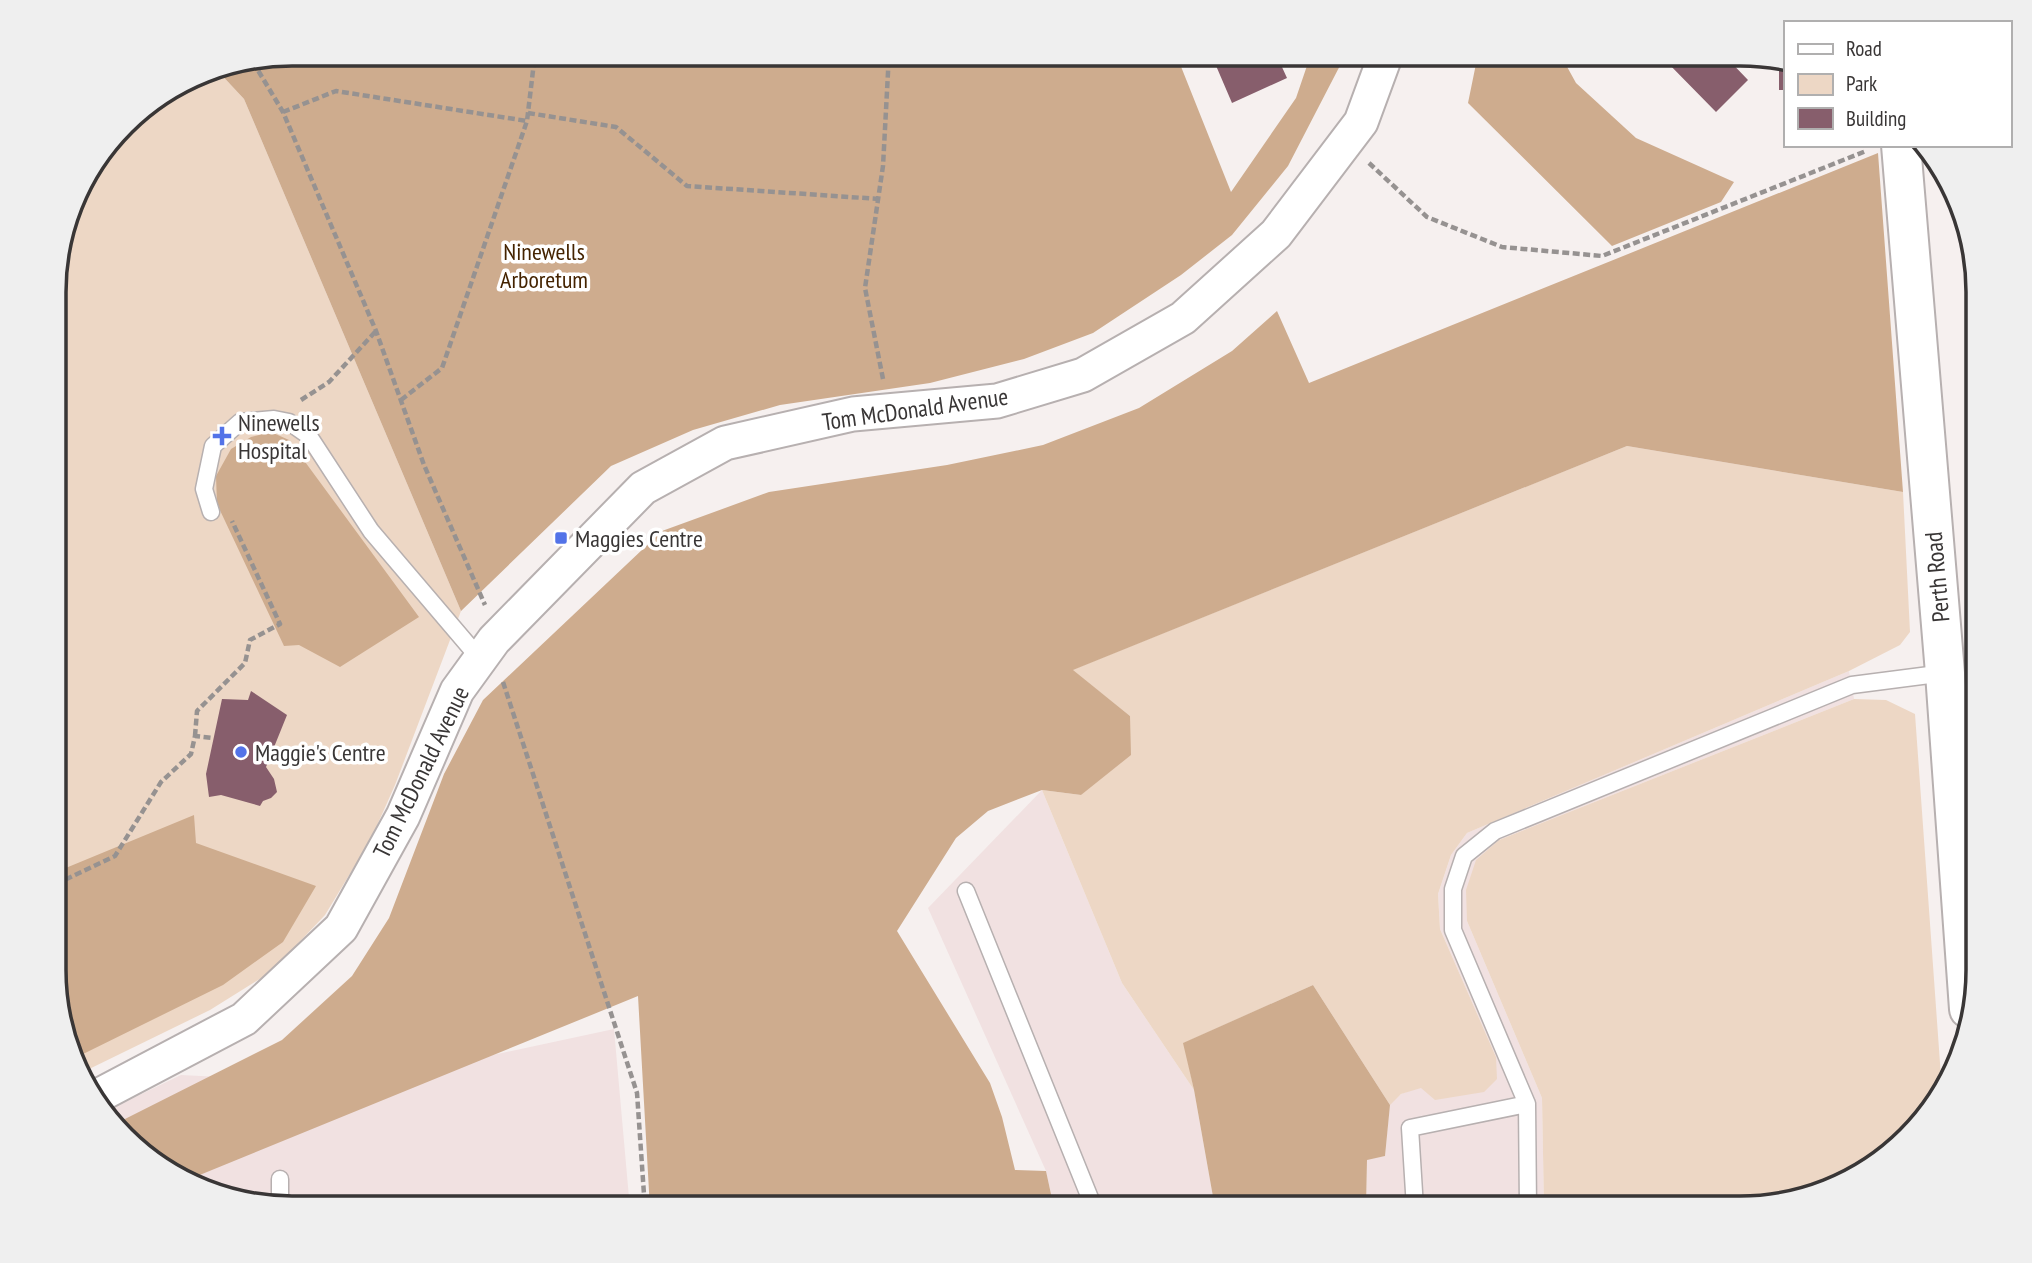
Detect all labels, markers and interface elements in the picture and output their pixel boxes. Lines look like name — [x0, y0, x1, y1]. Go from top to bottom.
legend — [1784, 21, 2011, 147]
text: Road — [1846, 35, 1882, 62]
text: Park — [1846, 70, 1877, 97]
text: Building — [1846, 105, 1906, 132]
park label: Ninewells Arboretum — [500, 236, 588, 295]
street label: Tom McDonald Avenue — [820, 381, 1010, 437]
place label: Ninewells Hospital — [238, 407, 320, 466]
marker: Ninewells Hospital — [212, 426, 232, 446]
place label: Maggies Centre — [575, 523, 703, 554]
marker: Maggies Centre — [553, 530, 569, 546]
street label: Perth Road — [1918, 531, 1956, 623]
street label: Tom McDonald Avenue — [366, 681, 476, 863]
place label: Maggie's Centre — [255, 737, 386, 768]
marker: Maggie's Centre — [233, 744, 249, 760]

